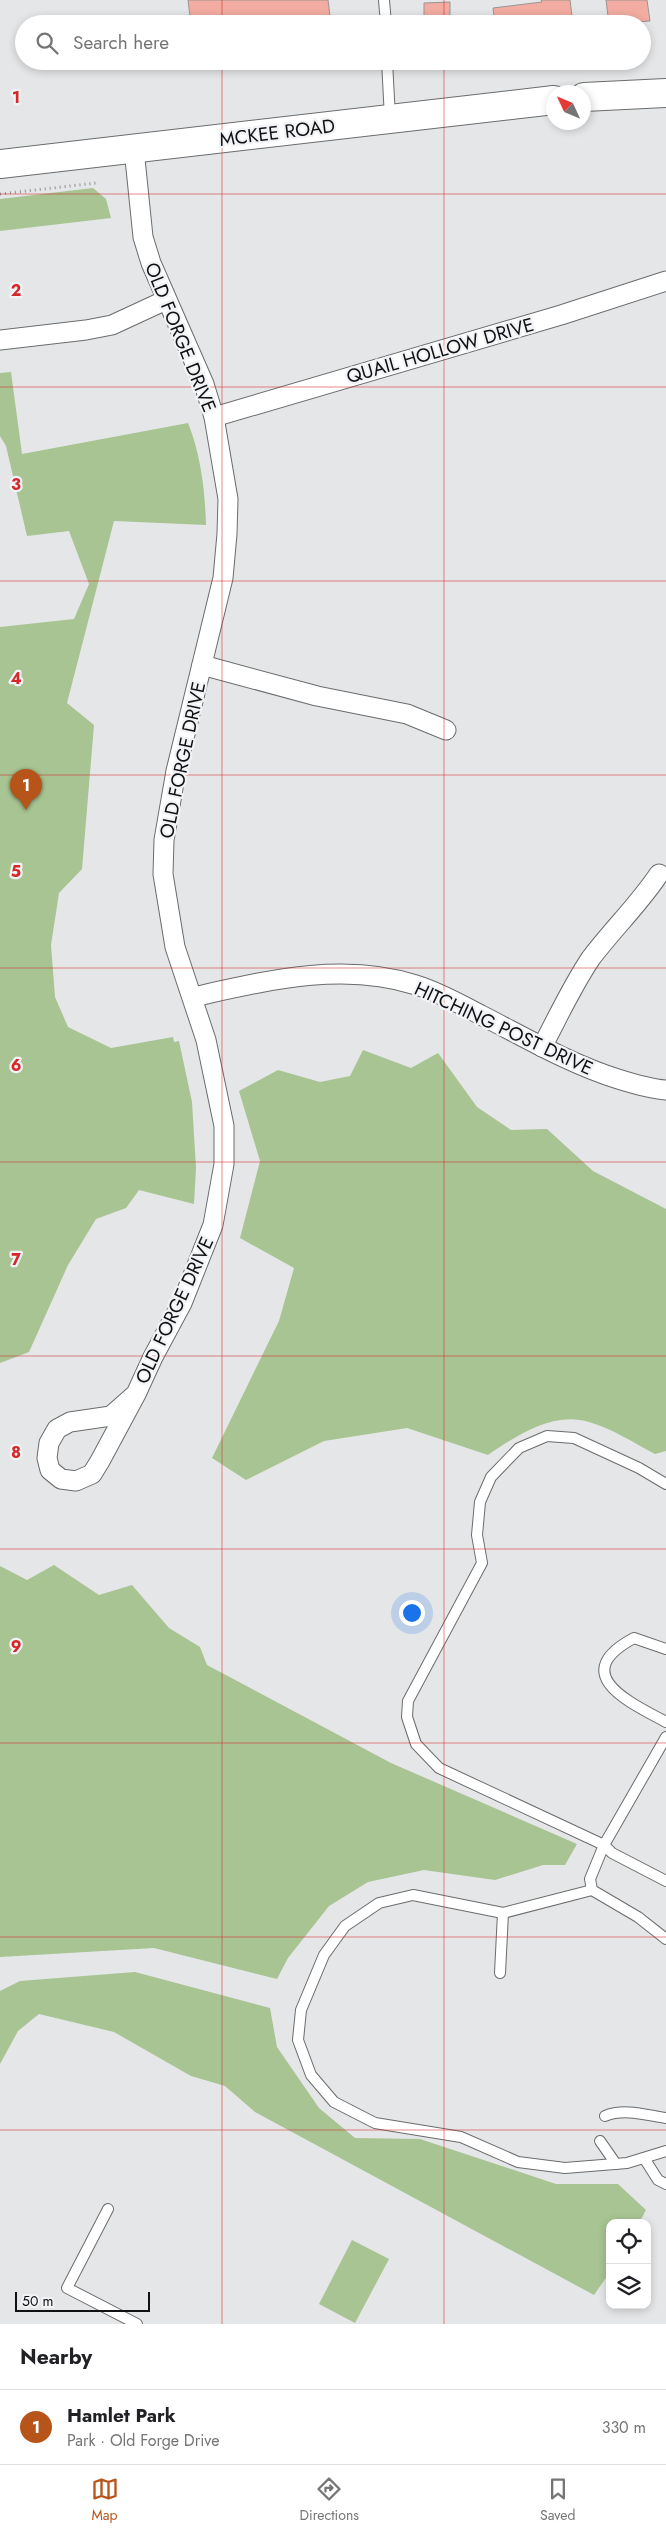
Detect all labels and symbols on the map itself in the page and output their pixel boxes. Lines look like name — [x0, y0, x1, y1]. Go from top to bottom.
north arrow — [546, 85, 591, 130]
text: 1 — [12, 86, 20, 109]
street label: MCKEE ROAD — [218, 112, 336, 153]
street label: OLD FORGE DRIVE — [138, 258, 223, 416]
text: 2 — [11, 279, 21, 302]
street label: QUAIL HOLLOW DRIVE — [343, 311, 537, 390]
text: 3 — [11, 473, 21, 496]
text: 4 — [10, 667, 22, 690]
street label: OLD FORGE DRIVE — [153, 679, 212, 841]
pin: 1 — [10, 769, 42, 810]
text: 5 — [11, 860, 21, 883]
street label: HITCHING POST DRIVE — [410, 975, 597, 1082]
text: 6 — [11, 1054, 21, 1077]
street label: OLD FORGE DRIVE — [129, 1232, 220, 1388]
text: 7 — [11, 1248, 21, 1271]
text: 8 — [11, 1441, 21, 1464]
your location — [399, 1600, 425, 1626]
text: 9 — [11, 1635, 21, 1658]
scale bar — [15, 2289, 150, 2312]

